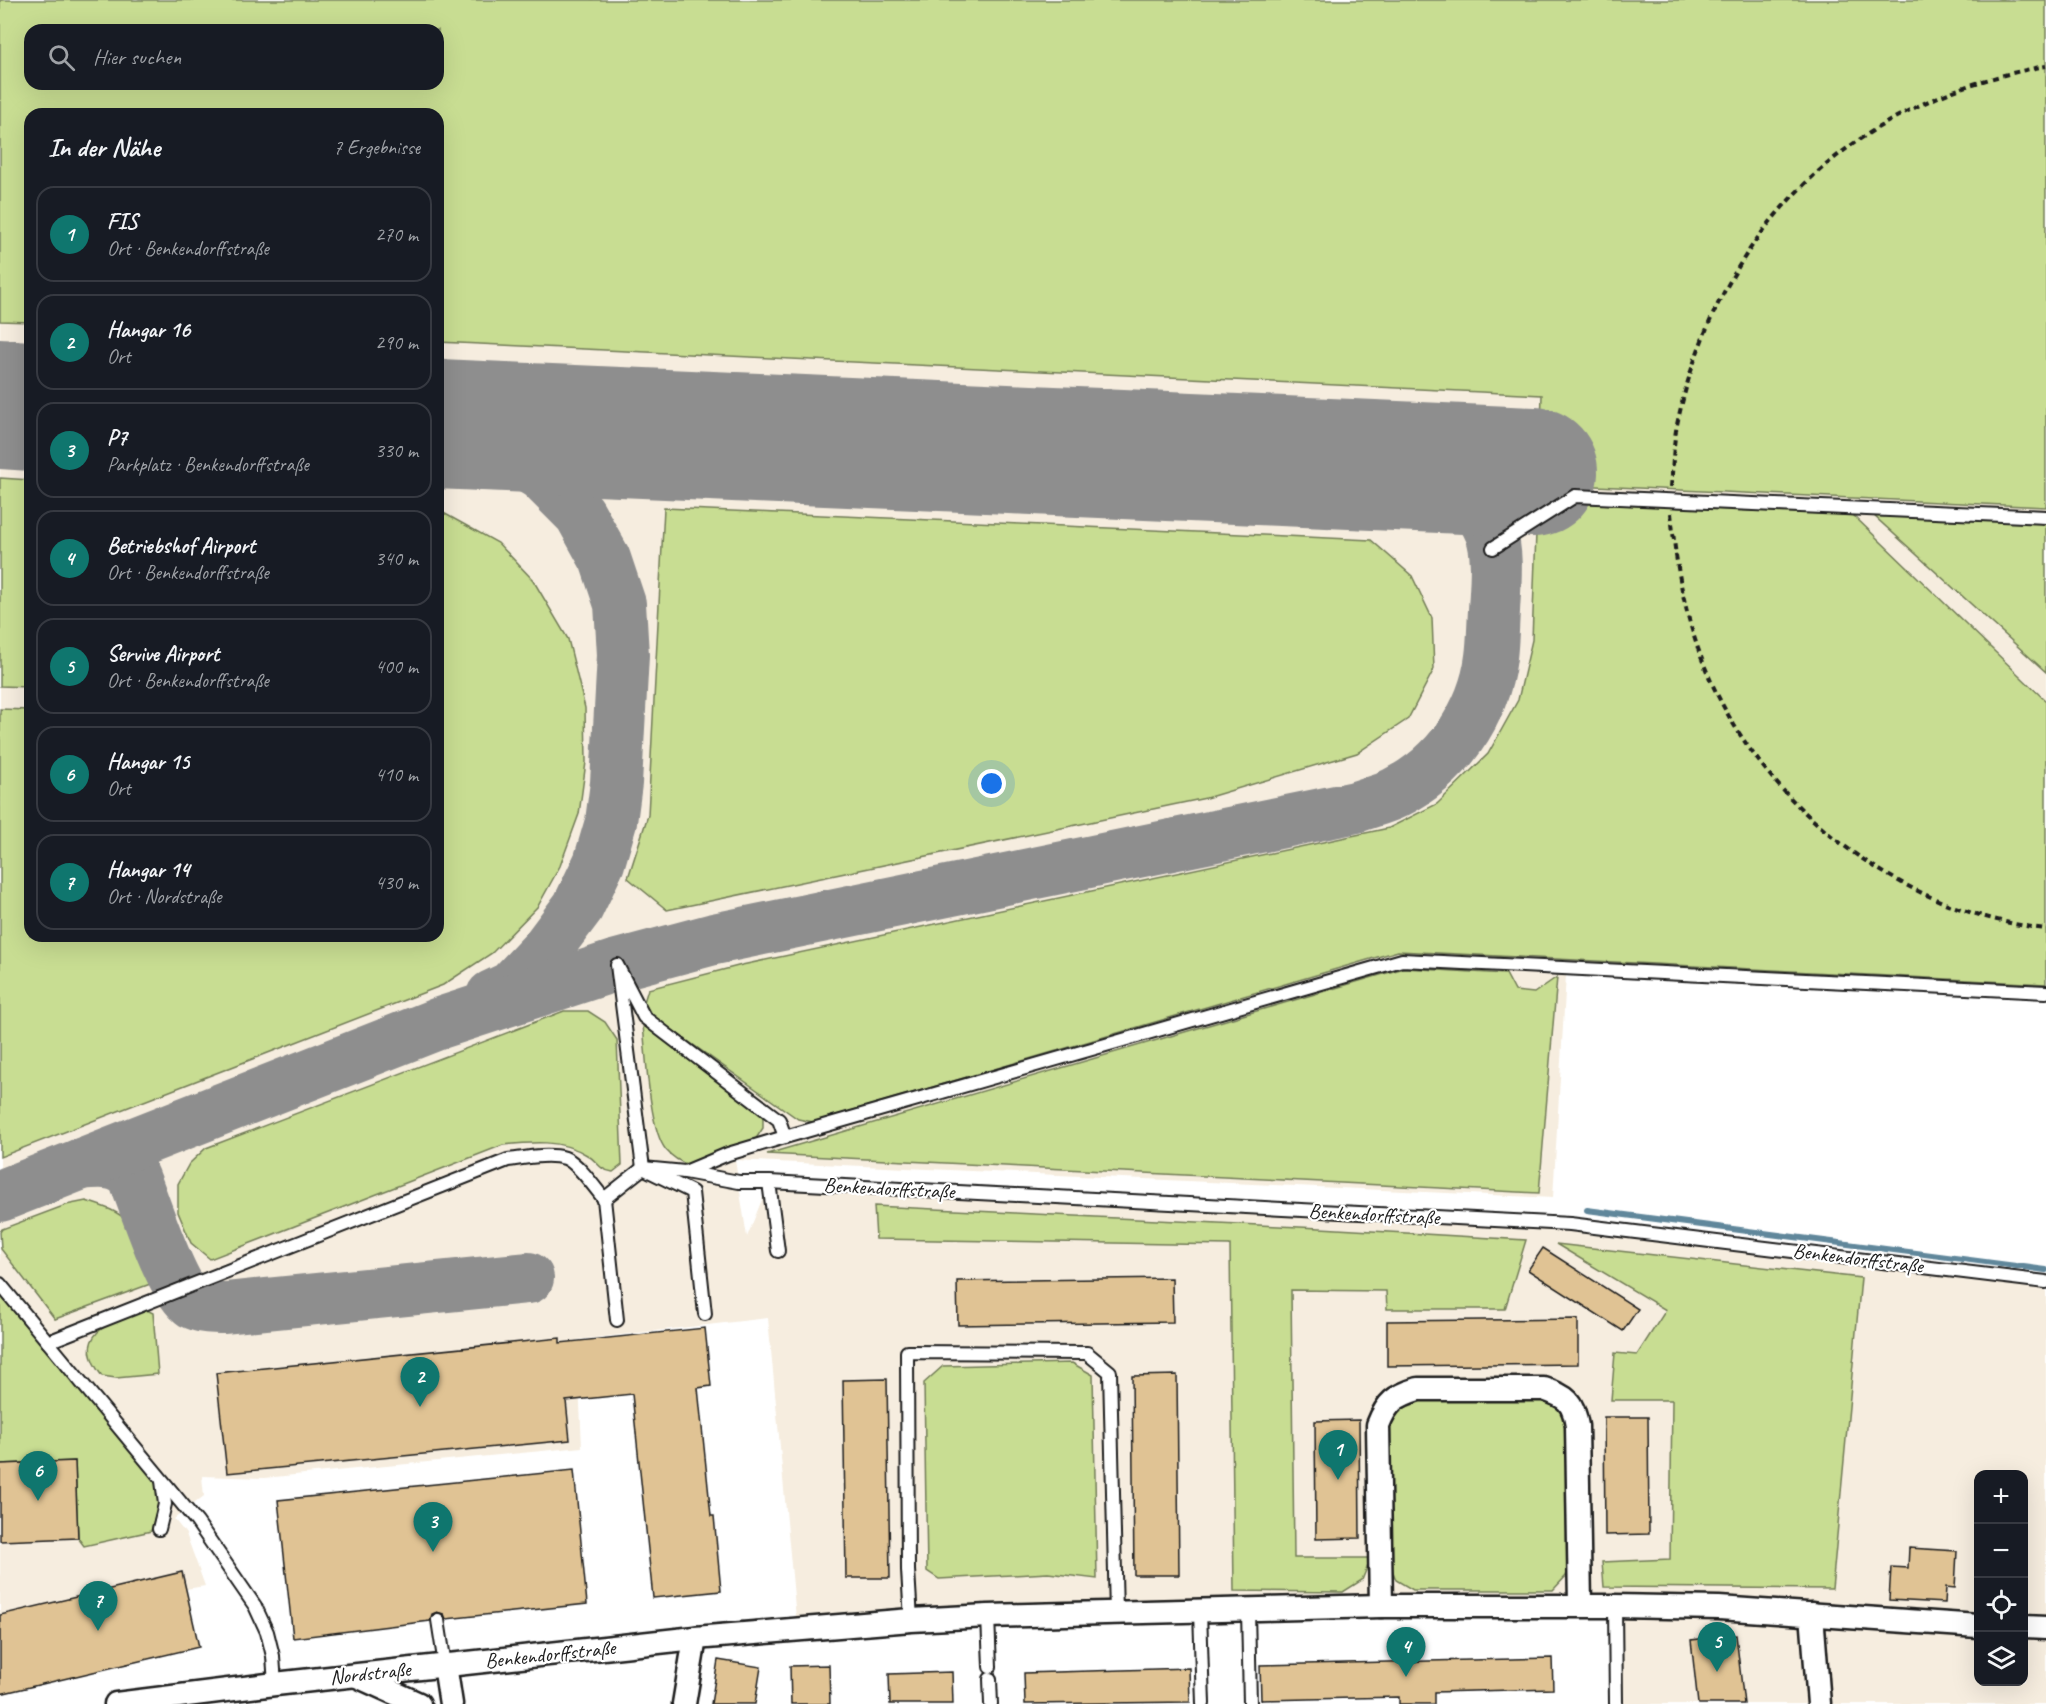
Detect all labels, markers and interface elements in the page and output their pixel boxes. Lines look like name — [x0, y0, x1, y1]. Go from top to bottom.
search box — [24, 24, 444, 90]
icon: search — [45, 41, 78, 74]
text: Hier suchen — [93, 43, 181, 71]
text: In der Nähe — [48, 131, 160, 164]
text: 7 Ergebnisse — [333, 135, 420, 160]
text: FIS — [107, 208, 137, 236]
text: 1 — [65, 222, 74, 247]
text: 270 m — [375, 222, 418, 247]
text: Ort · Benkendorffstraße — [107, 236, 269, 261]
text: Hangar 16 — [107, 316, 190, 344]
text: 2 — [65, 330, 74, 355]
text: 290 m — [375, 330, 418, 355]
text: Ort — [107, 344, 131, 369]
text: P7 — [107, 424, 127, 452]
text: 3 — [65, 438, 74, 463]
text: 330 m — [375, 438, 418, 463]
text: Parkplatz · Benkendorffstraße — [107, 452, 309, 477]
text: Betriebshof Airport — [107, 532, 255, 560]
text: 4 — [65, 546, 74, 571]
text: 340 m — [375, 546, 418, 571]
text: Ort · Benkendorffstraße — [107, 560, 269, 585]
text: Servive Airport — [107, 640, 219, 668]
text: 5 — [65, 654, 74, 679]
text: 400 m — [375, 654, 418, 679]
text: Ort · Benkendorffstraße — [107, 668, 269, 693]
text: Hangar 15 — [107, 748, 189, 776]
text: 6 — [65, 762, 74, 787]
text: 410 m — [375, 762, 418, 787]
your location — [977, 769, 1006, 798]
text: Ort — [107, 776, 131, 801]
text: Hangar 14 — [107, 856, 190, 884]
text: 7 — [65, 870, 74, 895]
text: 430 m — [375, 870, 418, 895]
text: Ort · Nordstraße — [107, 884, 221, 909]
street label: Benkendorffstraße — [823, 1172, 957, 1205]
street label: Benkendorffstraße — [1308, 1198, 1442, 1231]
street label: Benkendorffstraße — [1791, 1237, 1927, 1279]
pin: 2 — [400, 1358, 440, 1407]
pin: 1 — [1318, 1430, 1358, 1480]
pin: 6 — [18, 1452, 57, 1501]
map controls — [1974, 1470, 2028, 1686]
button: + — [1974, 1470, 2028, 1524]
pin: 3 — [414, 1502, 452, 1552]
button: − — [1974, 1524, 2028, 1578]
button: locate — [1974, 1578, 2028, 1632]
pin: 7 — [78, 1582, 118, 1631]
pin: 5 — [1698, 1622, 1736, 1672]
pin: 4 — [1386, 1628, 1426, 1677]
button: layers — [1974, 1632, 2028, 1686]
street label: Benkendorffstraße — [484, 1634, 619, 1674]
street label: Nordstraße — [328, 1656, 414, 1690]

